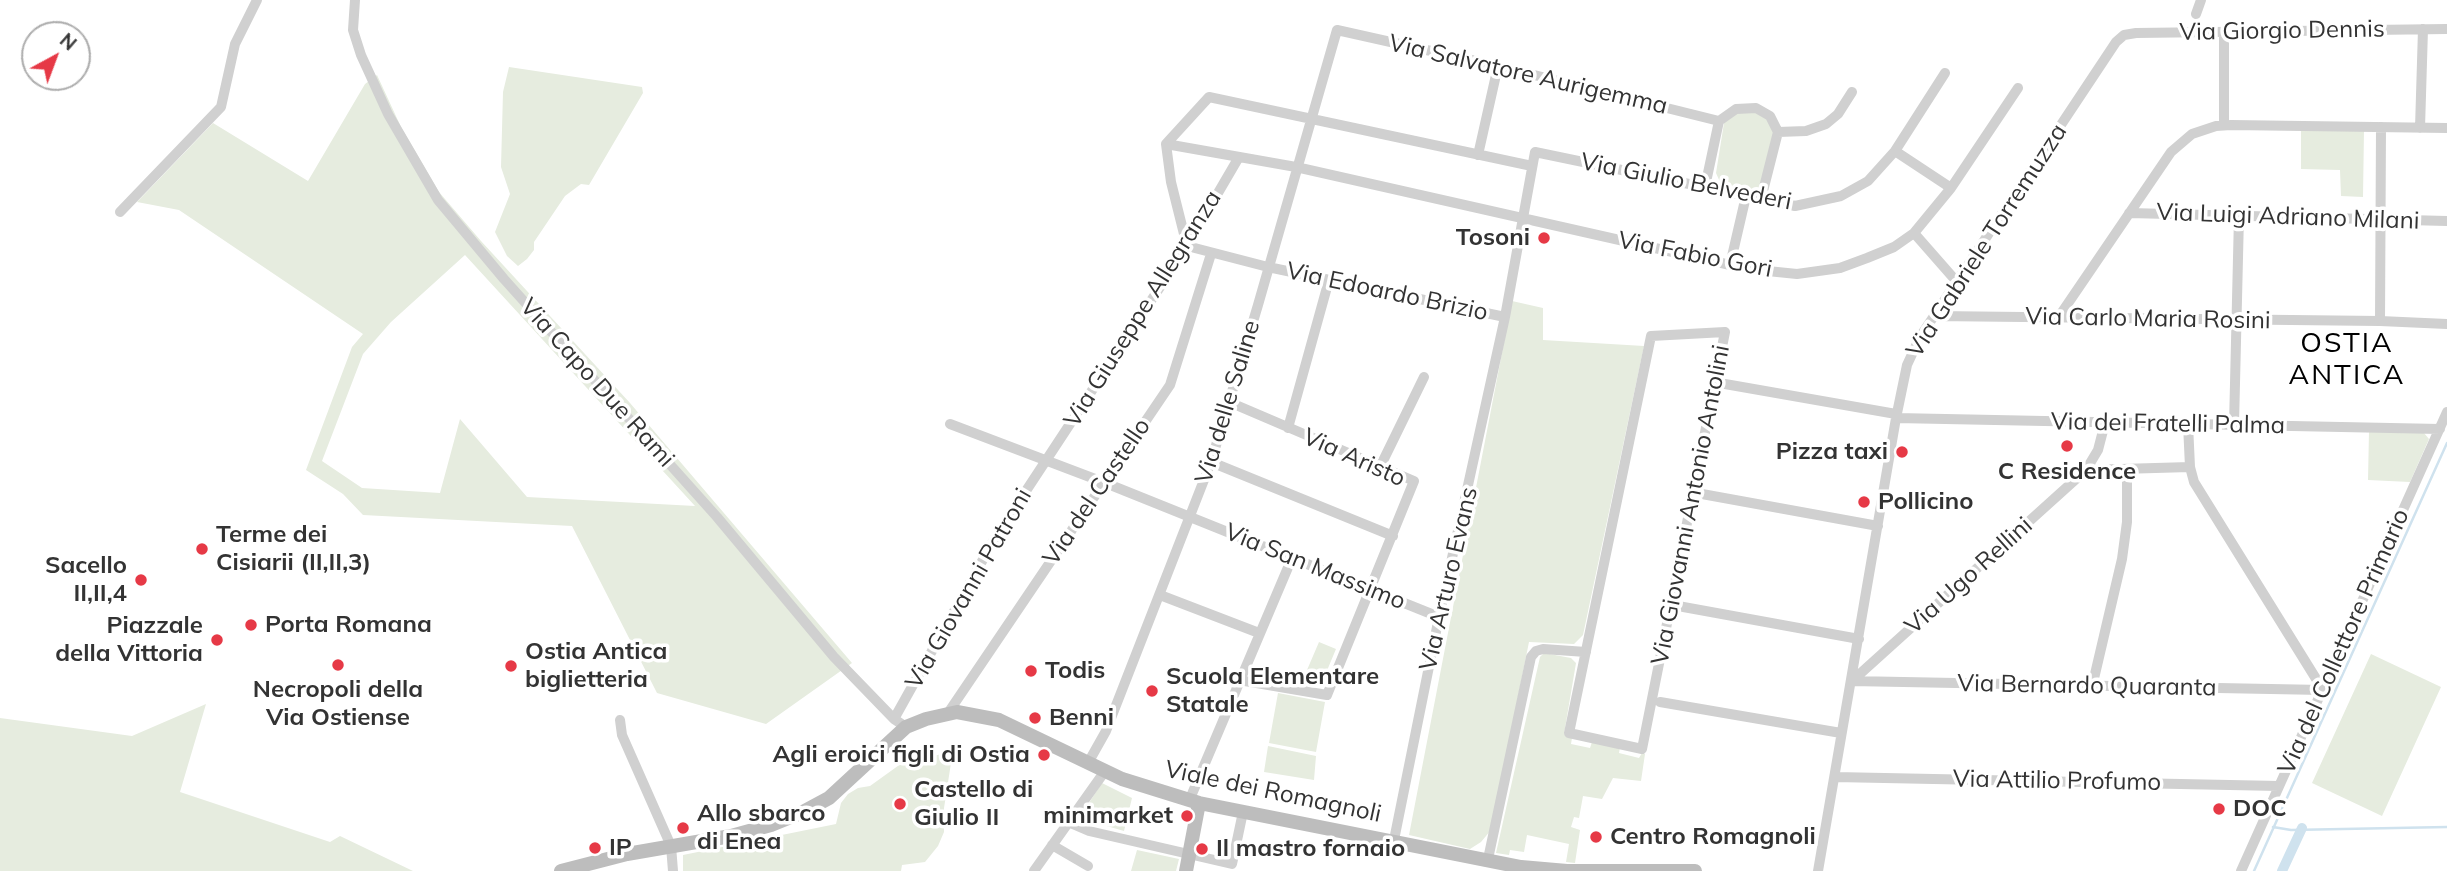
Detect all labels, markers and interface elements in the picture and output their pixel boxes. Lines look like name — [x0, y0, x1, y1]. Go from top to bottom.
street label: Via Giorgio Dennis — [2179, 15, 2385, 47]
north arrow — [21, 21, 91, 91]
text: N — [55, 28, 82, 55]
street label: Via Salvatore Aurigemma — [1386, 29, 1670, 121]
street label: Via Gabriele Torremuzza — [1901, 119, 2073, 363]
street label: Via Giulio Belvederi — [1578, 147, 1794, 217]
street label: Via Giuseppe Allegranza — [1058, 185, 1228, 433]
street label: Via Luigi Adriano Milani — [2156, 198, 2420, 236]
place label: Tosoni — [1456, 224, 1530, 252]
street label: Via Fabio Gori — [1616, 226, 1774, 284]
marker: Tosoni — [1536, 230, 1552, 246]
street label: Via Edoardo Brizio — [1284, 257, 1490, 327]
street label: Via Capo Due Rami — [514, 293, 680, 473]
street label: Via Carlo Maria Rosini — [2025, 302, 2271, 336]
street label: Via delle Saline — [1189, 317, 1267, 487]
district label: OSTIA ANTICA — [2289, 327, 2405, 393]
street label: Via Giovanni Antonio Antolini — [1646, 343, 1736, 667]
street label: Via dei Fratelli Palma — [2051, 408, 2285, 440]
street label: Via del Castello — [1037, 413, 1157, 571]
street label: Via Aristo — [1298, 423, 1410, 493]
place label: Pizza taxi — [1776, 438, 1888, 466]
marker: C Residence — [2059, 438, 2075, 454]
marker: Pizza taxi — [1894, 444, 1910, 460]
place label: C Residence — [1998, 458, 2136, 486]
street label: Via Giovanni Patroni — [900, 484, 1038, 694]
street label: Via Arturo Evans — [1414, 484, 1484, 674]
place label: Pollicino — [1878, 488, 1973, 516]
marker: Pollicino — [1856, 494, 1872, 510]
street label: Via del Collettore Primario — [2272, 505, 2416, 779]
street label: Via Ugo Rellini — [1899, 511, 2039, 641]
street label: Via San Massimo — [1221, 518, 1409, 616]
place label: Terme dei Cisiarii (II,II,3) — [216, 521, 371, 577]
marker: Terme dei Cisiarii (II,II,3) — [194, 541, 210, 557]
place label: Sacello II,II,4 — [45, 552, 127, 608]
marker: Sacello II,II,4 — [133, 572, 149, 588]
place label: Porta Romana — [265, 611, 432, 639]
place label: Piazzale della Vittoria — [55, 612, 203, 668]
marker: Porta Romana — [243, 617, 259, 633]
marker: Piazzale della Vittoria — [209, 632, 225, 648]
place label: Ostia Antica biglietteria — [525, 638, 667, 694]
marker: Necropoli della Via Ostiense — [330, 657, 346, 673]
place label: Todis — [1045, 657, 1105, 685]
marker: Ostia Antica biglietteria — [503, 658, 519, 674]
marker: Todis — [1023, 663, 1039, 679]
place label: Scuola Elementare Statale — [1166, 663, 1379, 719]
street label: Via Bernardo Quaranta — [1957, 669, 2217, 703]
place label: Necropoli della Via Ostiense — [253, 676, 423, 732]
marker: Scuola Elementare Statale — [1144, 683, 1160, 699]
place label: Benni — [1049, 704, 1114, 732]
marker: Benni — [1027, 710, 1043, 726]
place label: Agli eroici figli di Ostia — [772, 741, 1030, 769]
marker: Agli eroici figli di Ostia — [1036, 747, 1052, 763]
street label: Viale dei Romagnoli — [1162, 755, 1384, 829]
street label: Via Attilio Profumo — [1953, 765, 2161, 797]
place label: Castello di Giulio II — [914, 776, 1033, 832]
place label: DOC — [2233, 795, 2287, 823]
marker: Castello di Giulio II — [892, 796, 908, 812]
place label: Allo sbarco di Enea — [697, 800, 825, 856]
marker: DOC — [2211, 801, 2227, 817]
place label: minimarket — [1043, 802, 1173, 830]
marker: minimarket — [1179, 808, 1195, 824]
marker: Allo sbarco di Enea — [675, 820, 691, 836]
place label: Centro Romagnoli — [1610, 823, 1816, 851]
marker: Centro Romagnoli — [1588, 829, 1604, 845]
place label: IP — [609, 834, 632, 862]
place label: Il mastro fornaio — [1216, 835, 1405, 863]
marker: IP — [587, 840, 603, 856]
marker: Il mastro fornaio — [1194, 841, 1210, 857]

